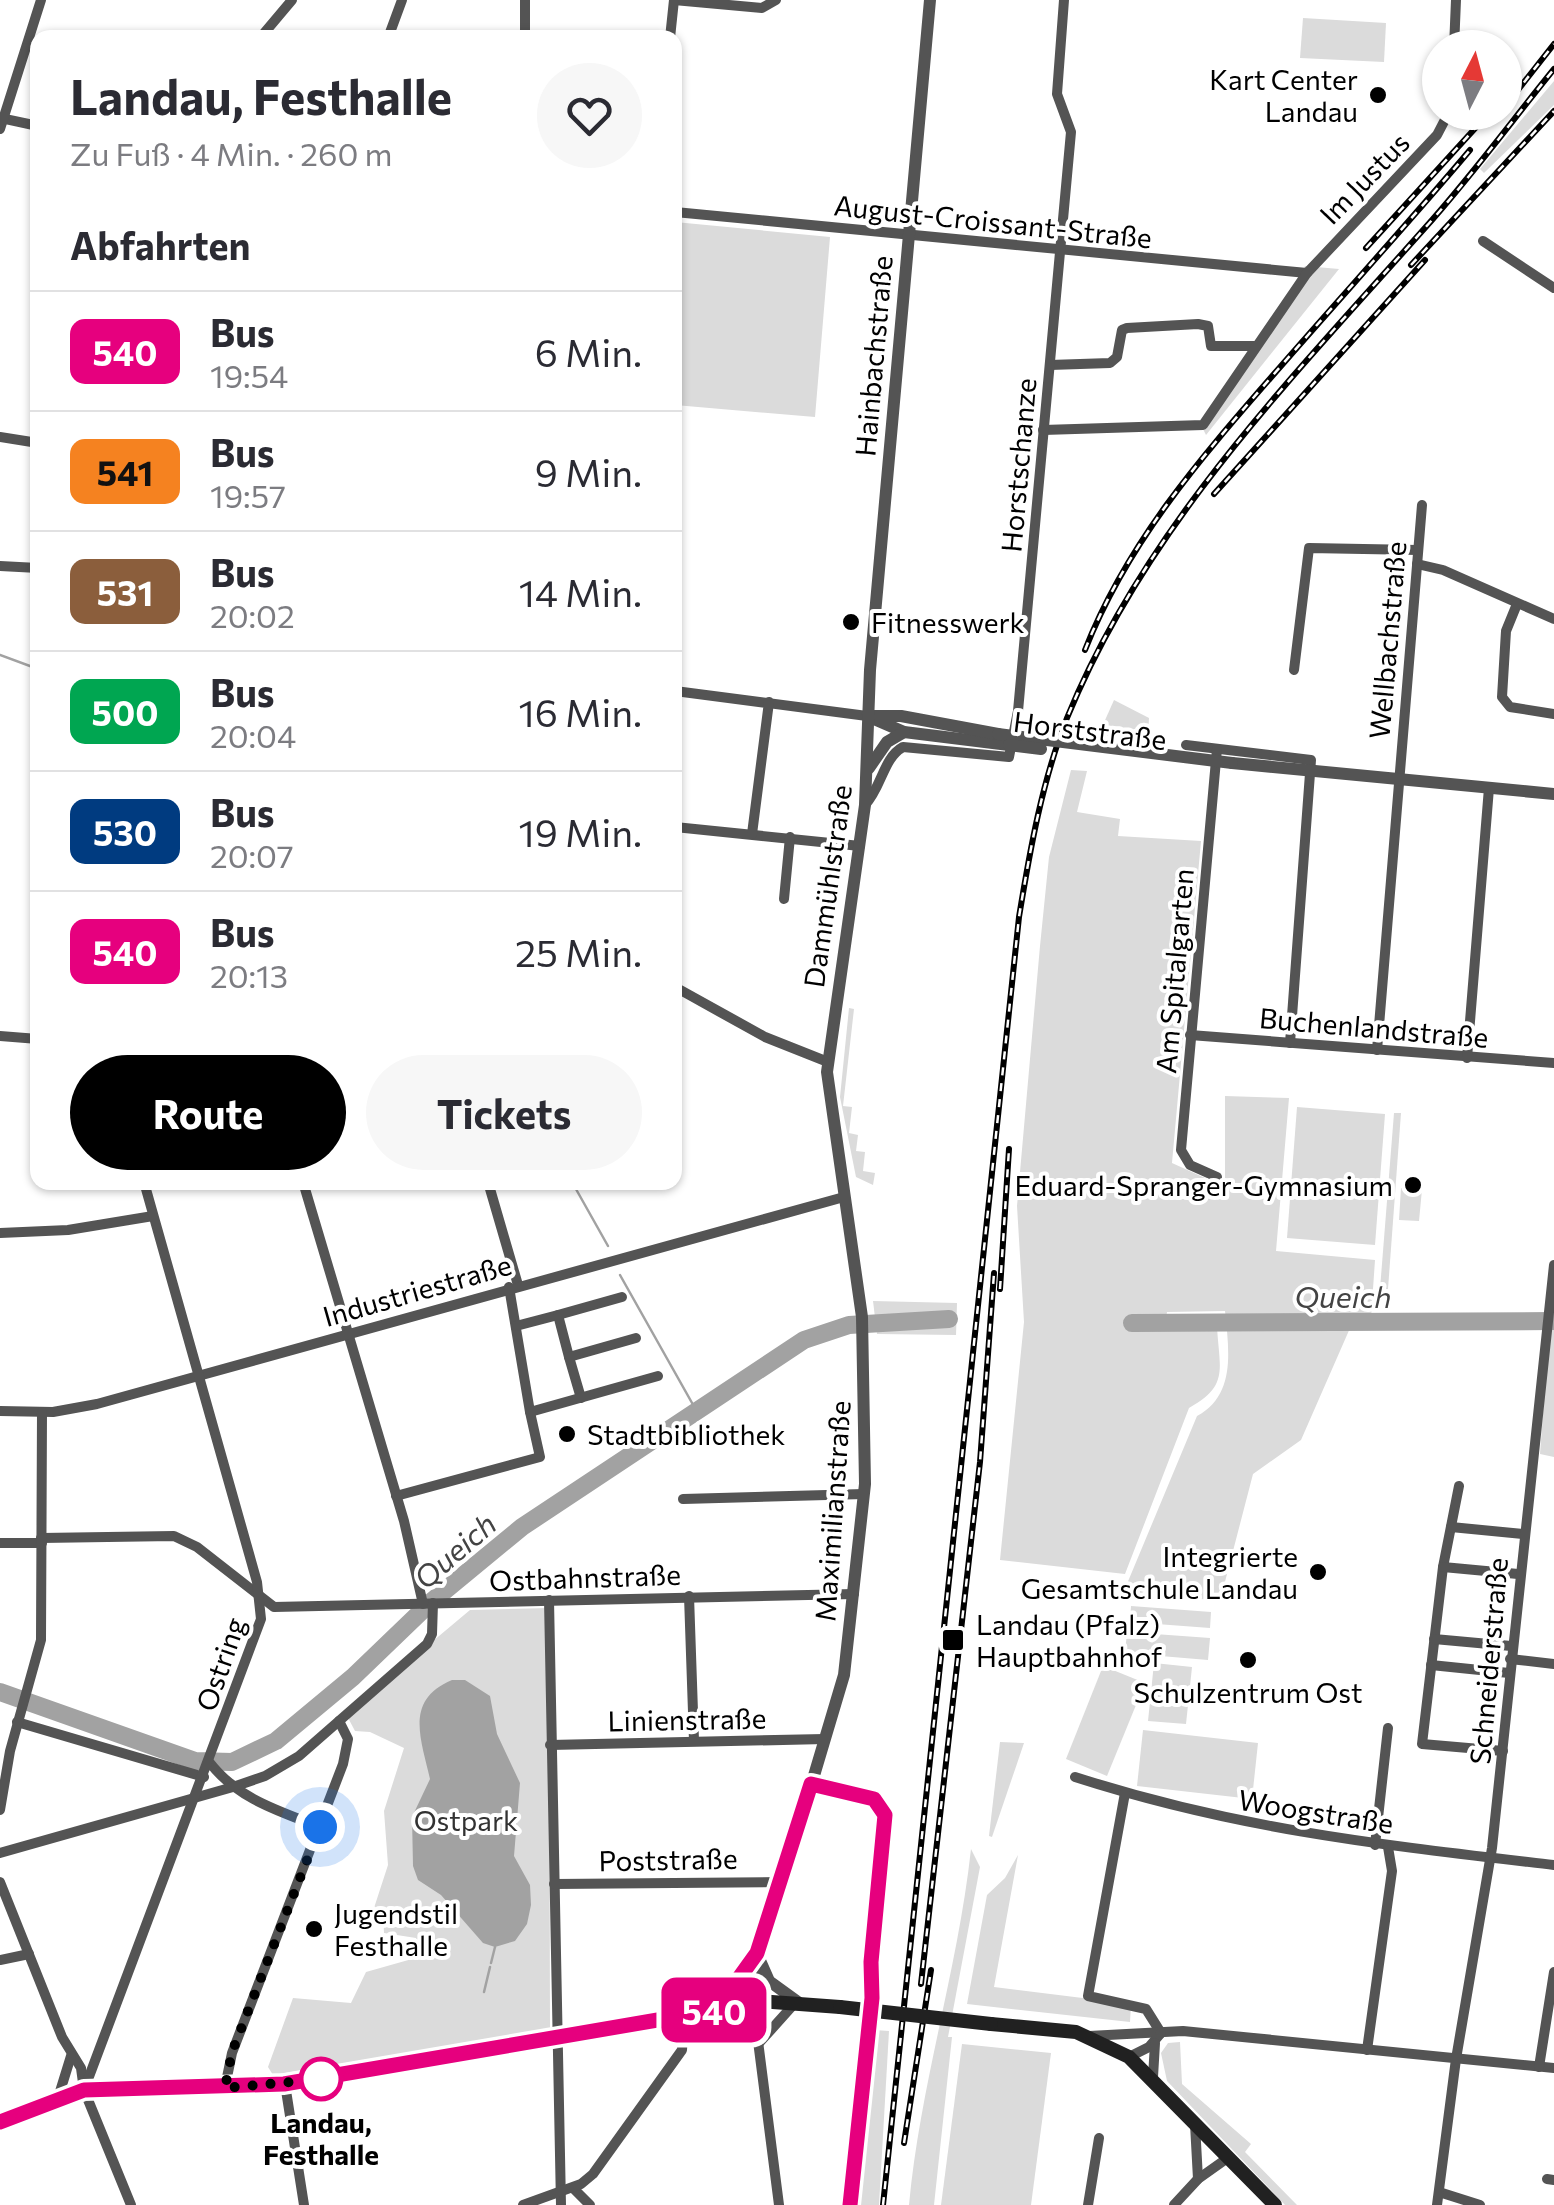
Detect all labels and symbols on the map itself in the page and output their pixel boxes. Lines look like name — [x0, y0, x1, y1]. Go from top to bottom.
north arrow — [1422, 30, 1522, 130]
place label: Kart Center Landau — [1209, 62, 1358, 128]
marker: Kart Center Landau — [1367, 84, 1389, 106]
street label: Im Justus — [1312, 125, 1416, 231]
street label: August-Croissant-Straße — [832, 187, 1154, 255]
street label: Hainbachstraße — [847, 254, 899, 458]
street label: Horstschanze — [993, 377, 1043, 553]
street label: Wellbachstraße — [1361, 540, 1413, 740]
place label: Fitnesswerk — [871, 605, 1025, 639]
marker: Fitnesswerk — [840, 611, 862, 633]
street label: Horststraße — [1012, 704, 1168, 756]
street label: Dammühlstraße — [796, 782, 858, 990]
street label: Am Spitalgarten — [1148, 867, 1200, 1075]
street label: Buchenlandstraße — [1258, 1000, 1490, 1054]
place label: Eduard-Spranger-Gymnasium — [1014, 1168, 1393, 1202]
marker: Eduard-Spranger-Gymnasium — [1402, 1174, 1424, 1196]
street label: Industriestraße — [319, 1247, 515, 1333]
water label: Queich — [1295, 1277, 1391, 1314]
street label: Maximilianstraße — [807, 1399, 857, 1623]
place label: Stadtbibliothek — [587, 1417, 786, 1451]
marker: Stadtbibliothek — [556, 1423, 578, 1445]
water label: Queich — [405, 1504, 503, 1596]
place label: Integrierte Gesamtschule Landau — [1021, 1539, 1298, 1605]
street label: Schneiderstraße — [1462, 1556, 1514, 1766]
street label: Ostbahnstraße — [489, 1557, 681, 1597]
marker: Integrierte Gesamtschule Landau — [1307, 1561, 1329, 1583]
place label: Landau (Pfalz) Hauptbahnhof — [976, 1607, 1162, 1673]
street label: Ostring — [188, 1613, 252, 1715]
marker: Landau (Pfalz) Hauptbahnhof — [940, 1627, 966, 1653]
marker: Schulzentrum Ost — [1237, 1649, 1259, 1671]
place label: Schulzentrum Ost — [1134, 1675, 1362, 1709]
street label: Linienstraße — [607, 1701, 767, 1737]
street label: Woogstraße — [1236, 1782, 1396, 1840]
your location — [295, 1802, 345, 1852]
park label: Ostpark — [414, 1803, 518, 1837]
street label: Poststraße — [598, 1841, 738, 1877]
place label: Jugendstil Festhalle — [334, 1896, 458, 1962]
marker: Jugendstil Festhalle — [303, 1918, 325, 1940]
line badge: 540 — [656, 1978, 772, 2042]
marker: Landau, Festhalle — [300, 2058, 342, 2100]
place label: Landau, Festhalle — [263, 2105, 379, 2171]

